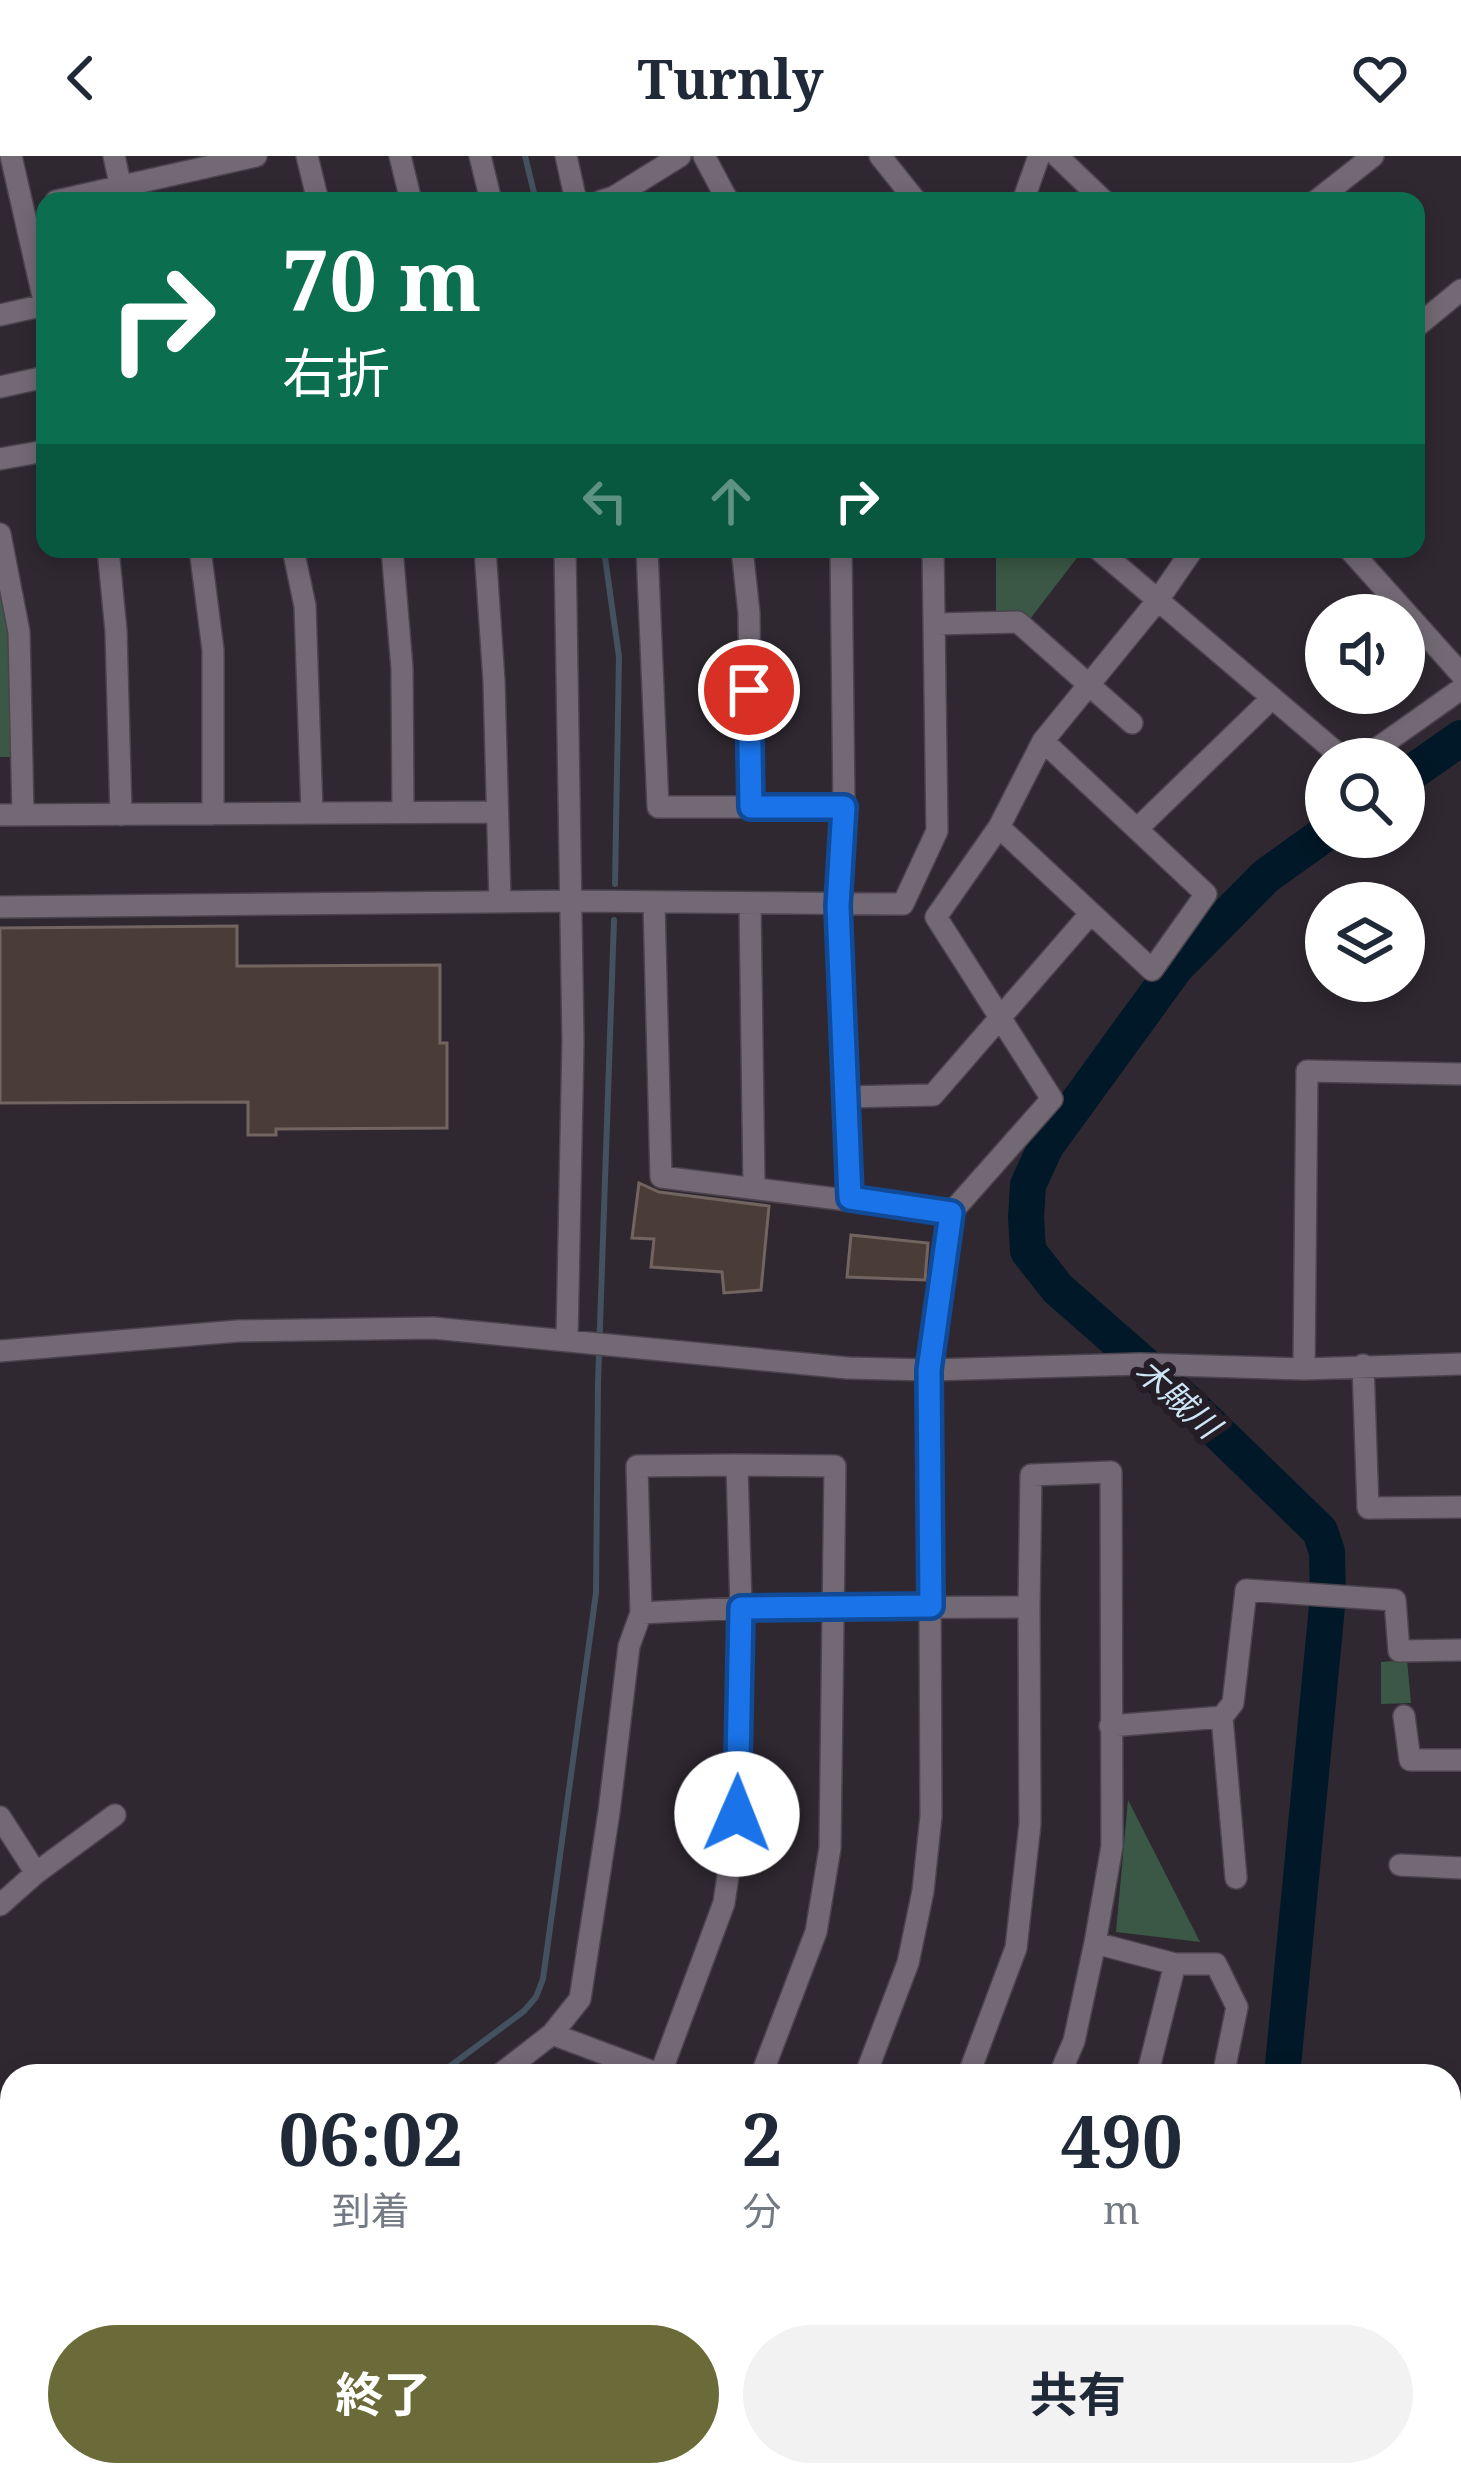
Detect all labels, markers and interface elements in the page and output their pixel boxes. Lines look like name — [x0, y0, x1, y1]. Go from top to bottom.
text: Turnly — [638, 41, 823, 115]
icon: back — [48, 45, 114, 111]
icon: heart — [1347, 45, 1413, 111]
text: 70 m — [282, 221, 482, 336]
icon: right — [84, 240, 240, 396]
text: 右折 — [282, 335, 390, 409]
icon: left — [572, 468, 638, 534]
icon: ahead — [698, 468, 764, 534]
icon: right — [824, 468, 890, 534]
map controls — [1305, 594, 1425, 1002]
button: sound — [1305, 594, 1425, 714]
pin — [698, 639, 800, 741]
icon: arrive — [716, 657, 782, 723]
button: search — [1305, 738, 1425, 858]
button: layers — [1305, 882, 1425, 1002]
water label: 木賊川 — [1126, 1348, 1232, 1449]
position arrow — [674, 1751, 800, 1877]
text: 06:02 — [278, 2089, 463, 2187]
text: 2 — [741, 2089, 782, 2187]
text: 490 — [1061, 2091, 1183, 2189]
text: m — [1103, 2182, 1140, 2235]
text: 到着 — [332, 2183, 410, 2236]
text: 分 — [742, 2183, 781, 2236]
button: 終了 — [48, 2325, 719, 2463]
button: 共有 — [743, 2325, 1413, 2463]

